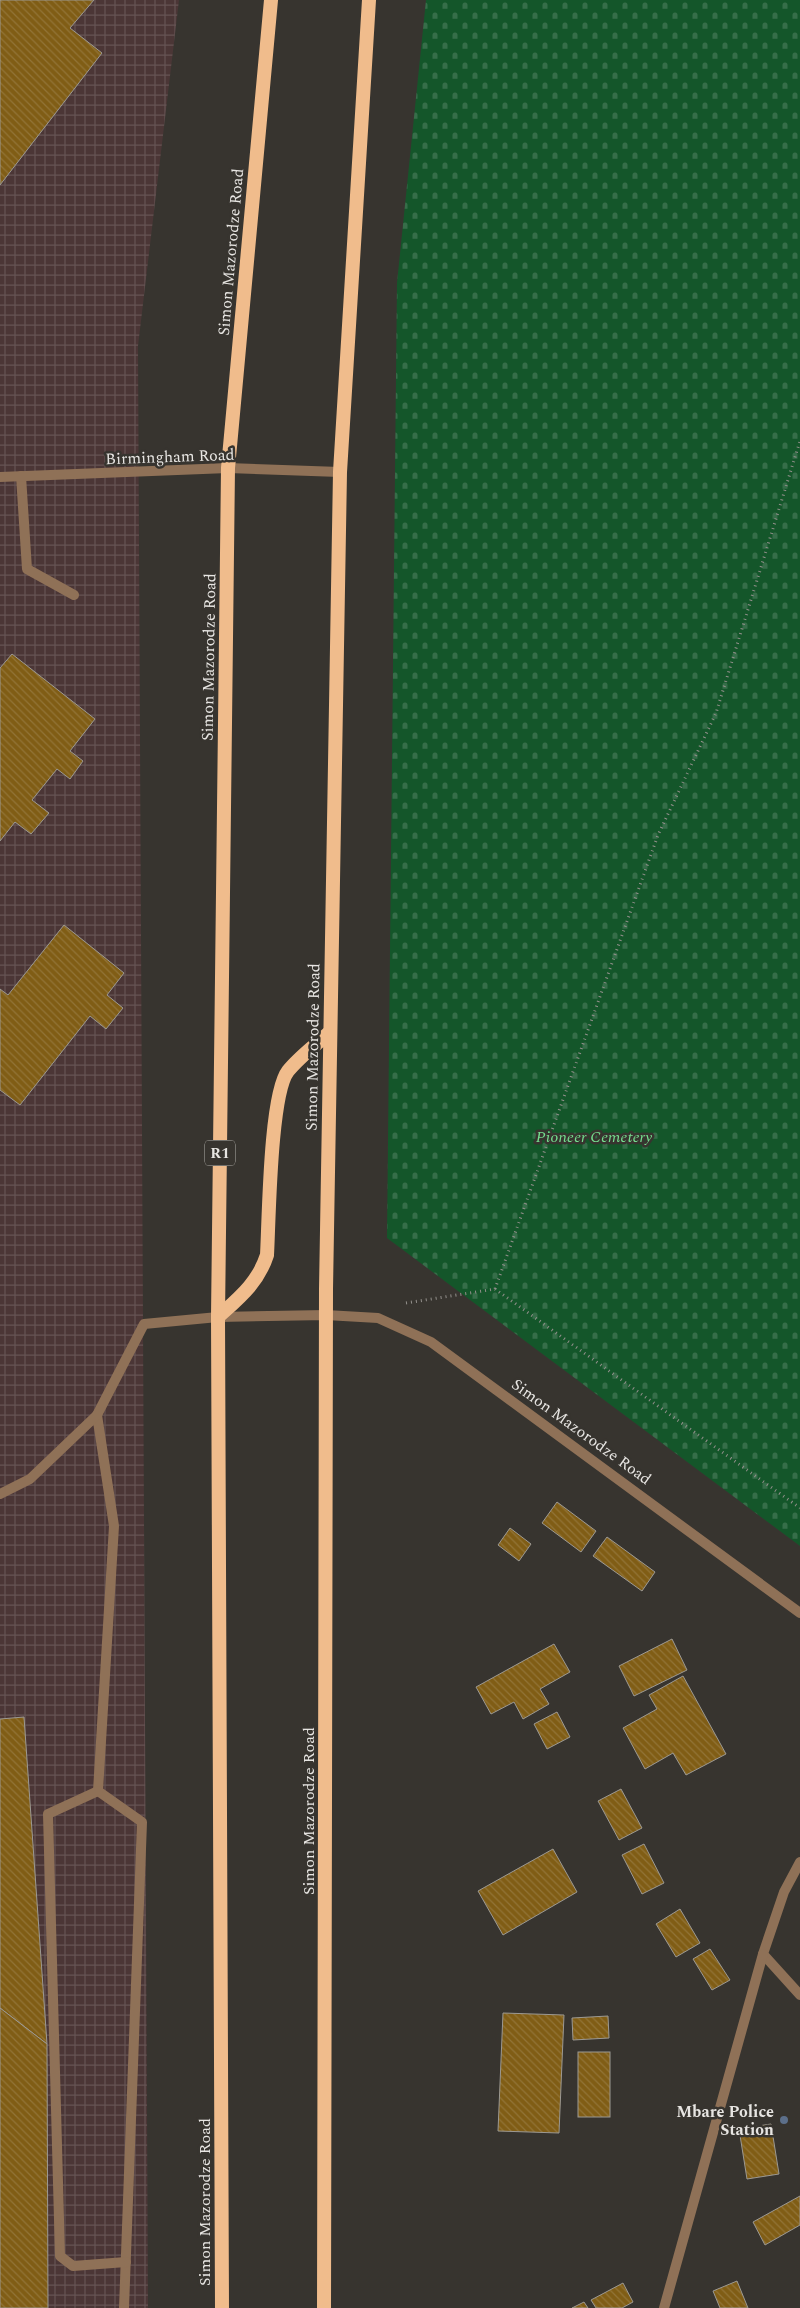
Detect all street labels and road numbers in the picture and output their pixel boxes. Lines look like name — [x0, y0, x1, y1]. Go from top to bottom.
street label: Simon Mazorodze Road — [212, 167, 250, 337]
street label: Birmingham Road — [105, 443, 235, 471]
street label: Simon Mazorodze Road — [196, 573, 222, 741]
street label: Simon Mazorodze Road — [300, 963, 326, 1131]
road number: R1 — [205, 1140, 235, 1166]
street label: Simon Mazorodze Road — [506, 1373, 656, 1491]
street label: Simon Mazorodze Road — [297, 1727, 321, 1895]
street label: Simon Mazorodze Road — [193, 2118, 217, 2286]

